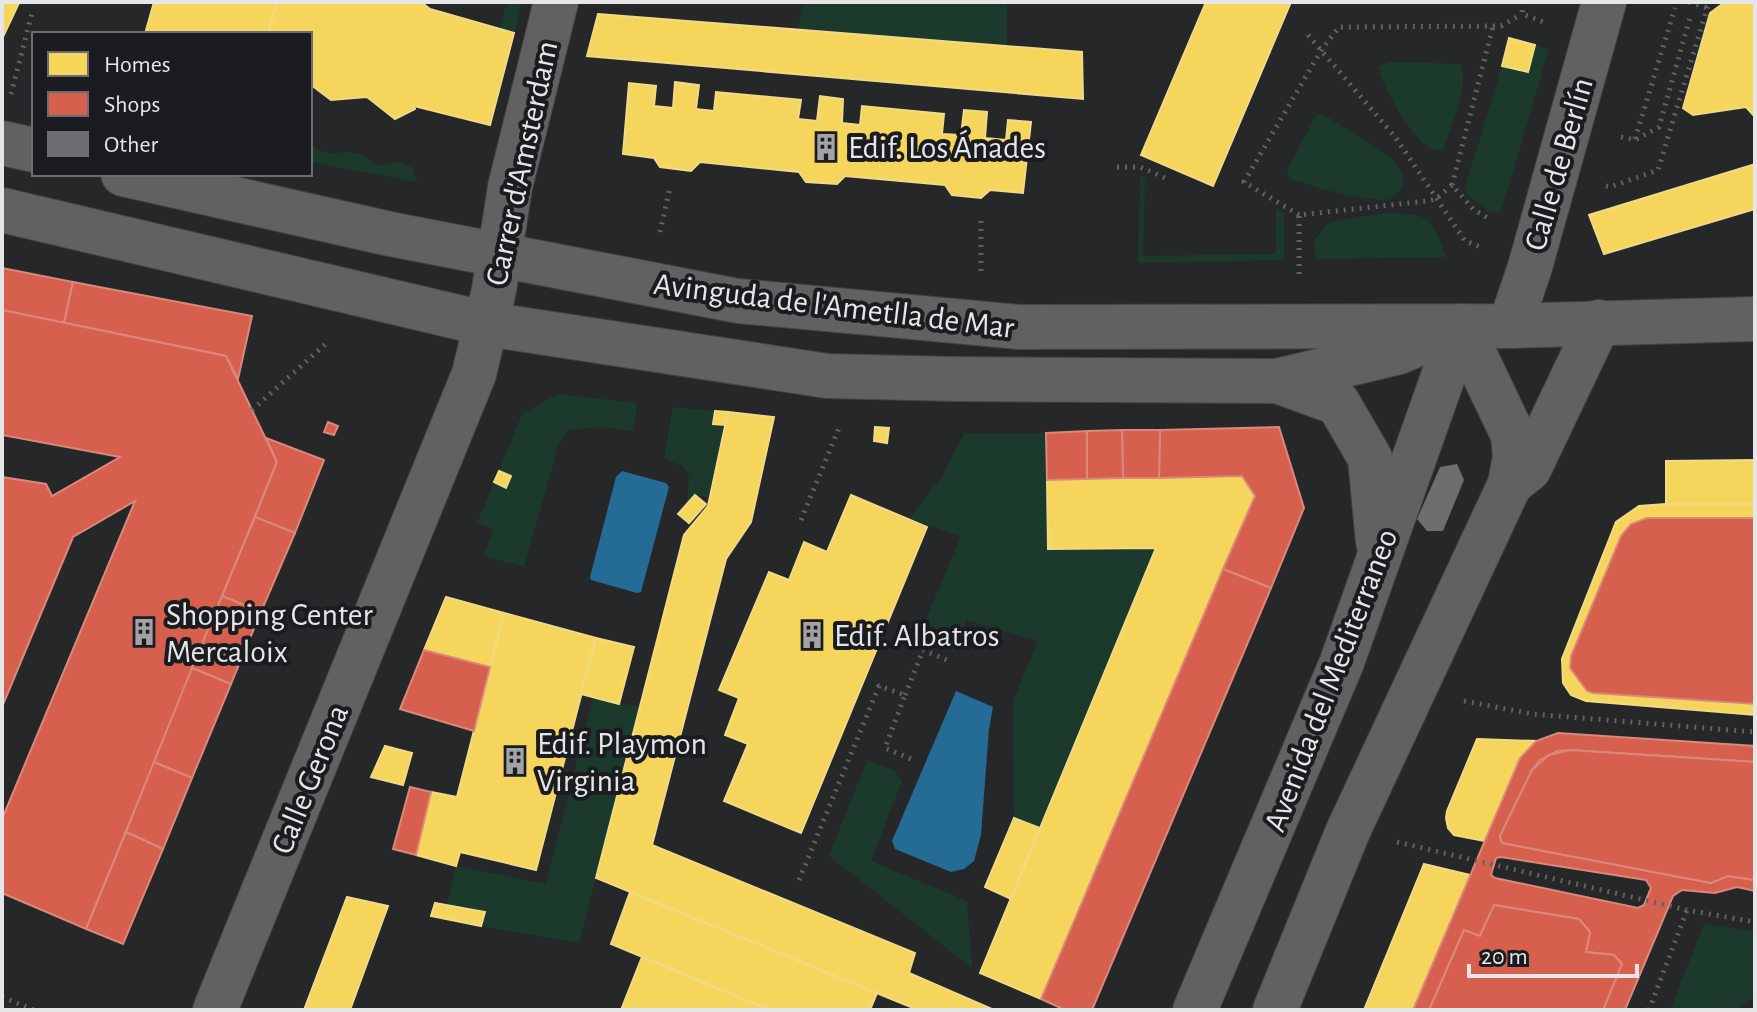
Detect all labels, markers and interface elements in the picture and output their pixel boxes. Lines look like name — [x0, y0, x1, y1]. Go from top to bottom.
legend — [32, 32, 312, 176]
street label: Carrer d'Amsterdam — [480, 38, 564, 288]
text: Homes — [104, 53, 171, 77]
street label: Calle de Berlín — [1519, 74, 1599, 254]
text: Shops — [104, 93, 160, 117]
place label: Edif. Los Ánades — [848, 129, 1046, 164]
building icon: Edif. Los Ánades — [811, 132, 841, 162]
text: Other — [104, 133, 158, 157]
street label: Avinguda de l'Ametlla de Mar — [652, 268, 1017, 344]
street label: Avenida del Mediterraneo — [1258, 525, 1403, 836]
place label: Shopping Center Mercaloix — [166, 599, 374, 668]
building icon: Shopping Center Mercaloix — [129, 617, 159, 647]
building icon: Edif. Albatros — [797, 620, 827, 650]
place label: Edif. Albatros — [834, 620, 1000, 652]
street label: Calle Gerona — [266, 700, 354, 858]
place label: Edif. Playmon Virginia — [537, 728, 707, 797]
building icon: Edif. Playmon Virginia — [500, 746, 530, 776]
scale bar — [1469, 928, 1637, 978]
text: 20 m — [1481, 945, 1528, 969]

